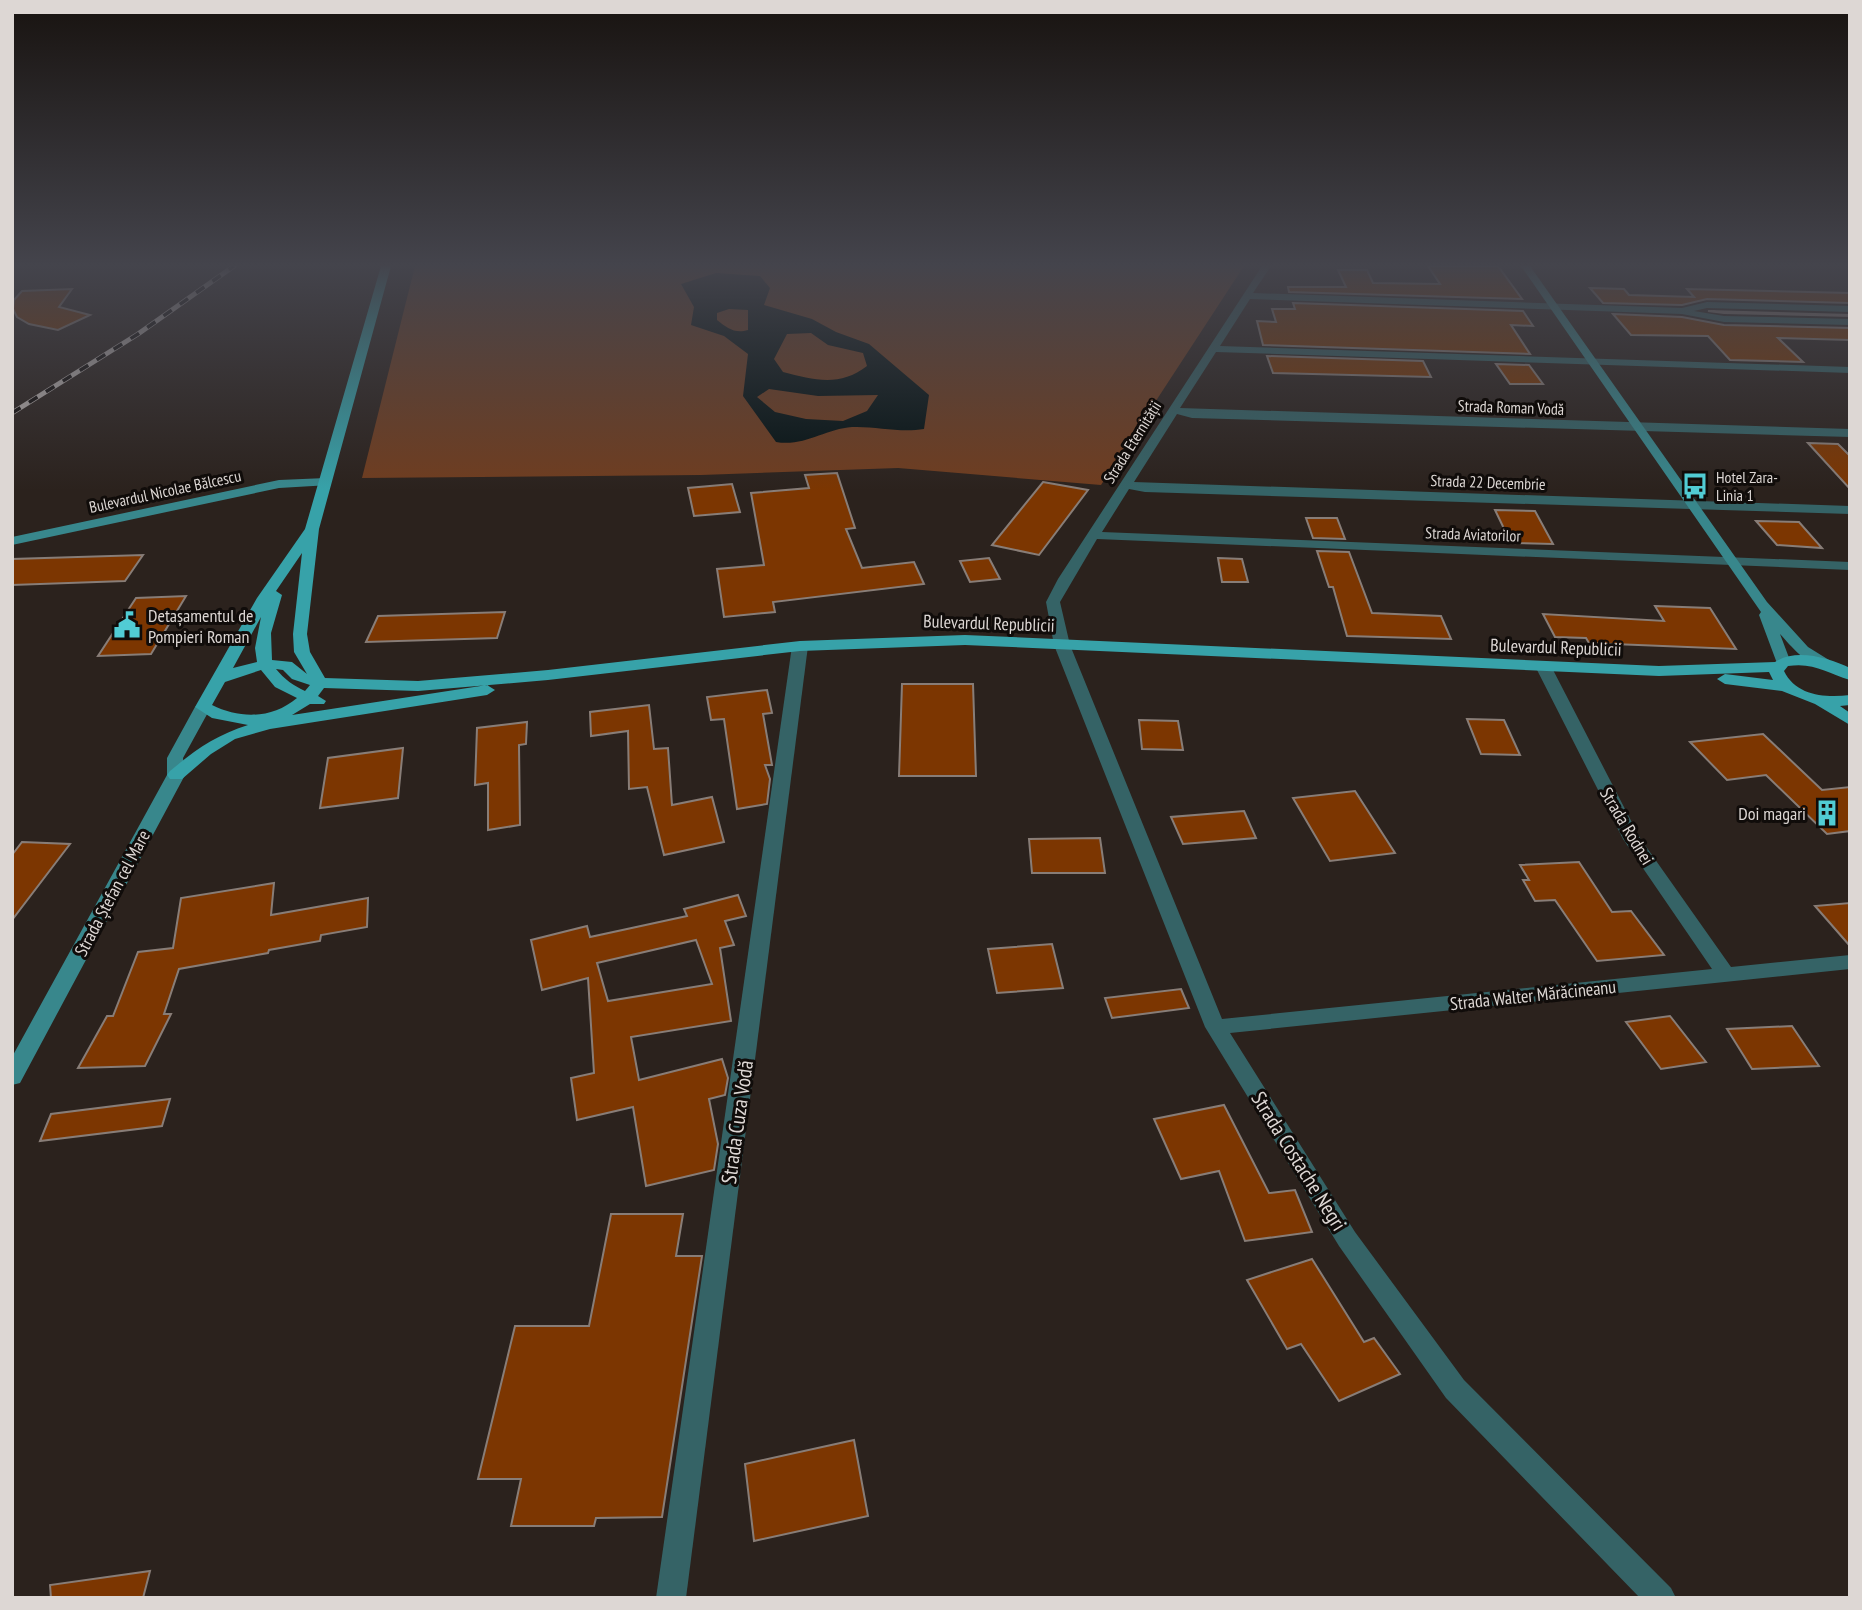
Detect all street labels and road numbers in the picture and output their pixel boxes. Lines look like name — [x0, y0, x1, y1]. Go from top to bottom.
street label: Strada Roman Vodă — [1457, 395, 1565, 419]
street label: Strada Eternității — [1099, 397, 1165, 487]
street label: Bulevardul Nicolae Bălcescu — [87, 465, 243, 517]
street label: Strada 22 Decembrie — [1430, 470, 1546, 494]
street label: Strada Aviatorilor — [1425, 522, 1522, 546]
street label: Bulevardul Republicii — [923, 609, 1055, 637]
street label: Bulevardul Republicii — [1490, 633, 1622, 661]
street label: Strada Rodnei — [1595, 783, 1659, 869]
street label: Strada Ștefan cel Mare — [69, 826, 155, 960]
street label: Strada Walter Mărăcineanu — [1449, 975, 1617, 1015]
street label: Strada Cuza Vodă — [715, 1058, 759, 1186]
street label: Strada Costache Negri — [1245, 1086, 1353, 1236]

